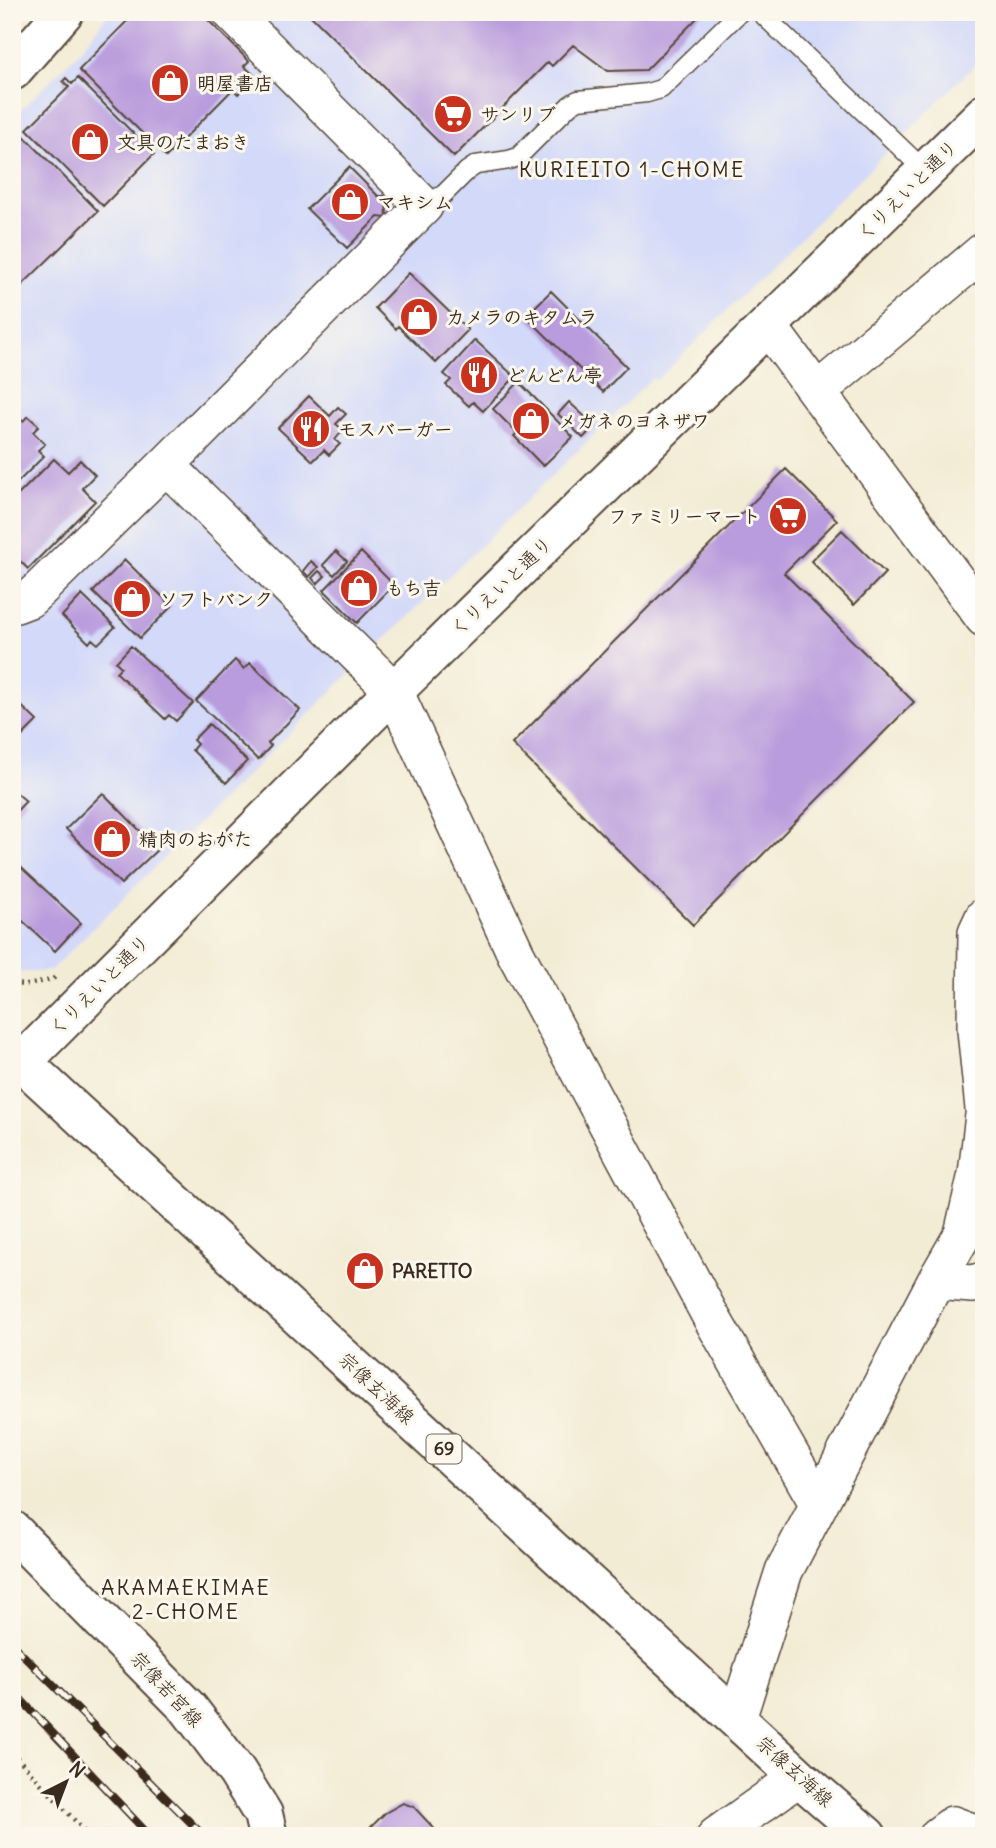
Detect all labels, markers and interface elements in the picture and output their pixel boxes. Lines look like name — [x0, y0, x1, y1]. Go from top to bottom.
shop icon: 明屋書店 — [149, 62, 191, 104]
place label: 明屋書店 — [197, 71, 273, 95]
supermarket icon: サンリブ — [432, 93, 474, 135]
place label: サンリブ — [480, 102, 556, 126]
shop icon: 文具のたまおき — [69, 121, 111, 163]
place label: 文具のたまおき — [117, 130, 250, 154]
street label: くりえいと通り — [851, 134, 963, 246]
district label: KURIEITO 1-CHOME — [519, 156, 745, 183]
shop icon: マキシム — [329, 181, 371, 223]
place label: マキシム — [377, 190, 453, 214]
shop icon: カメラのキタムラ — [398, 296, 440, 338]
place label: カメラのキタムラ — [446, 305, 598, 329]
restaurant icon: どんどん亭 — [458, 354, 500, 396]
place label: どんどん亭 — [506, 363, 603, 387]
shop icon: メガネのヨネザワ — [510, 400, 552, 442]
restaurant icon: モスバーガー — [290, 408, 332, 450]
place label: メガネのヨネザワ — [558, 409, 710, 433]
place label: モスバーガー — [338, 417, 452, 441]
supermarket icon: ファミリーマート — [767, 495, 809, 537]
place label: ファミリーマート — [608, 504, 761, 528]
street label: くりえいと通り — [445, 531, 557, 641]
shop icon: もち吉 — [338, 567, 380, 609]
place label: もち吉 — [386, 576, 441, 600]
shop icon: ソフトバンク — [111, 578, 153, 620]
place label: ソフトバンク — [159, 587, 273, 611]
shop icon: 精肉のおがた — [91, 818, 133, 860]
place label: 精肉のおがた — [139, 827, 253, 851]
street label: くりえいと通り — [43, 929, 155, 1041]
shop icon: PARETTO — [344, 1250, 386, 1292]
place label: PARETTO — [392, 1259, 472, 1283]
street label: 宗像玄海線 — [334, 1347, 420, 1429]
road number: 69 — [426, 1434, 462, 1464]
district label: AKAMAEKIMAE 2-CHOME — [101, 1574, 271, 1625]
street label: 宗像若宮線 — [126, 1646, 208, 1732]
street label: 宗像玄海線 — [752, 1730, 838, 1812]
north arrow — [32, 1746, 102, 1816]
text: N — [64, 1756, 90, 1783]

